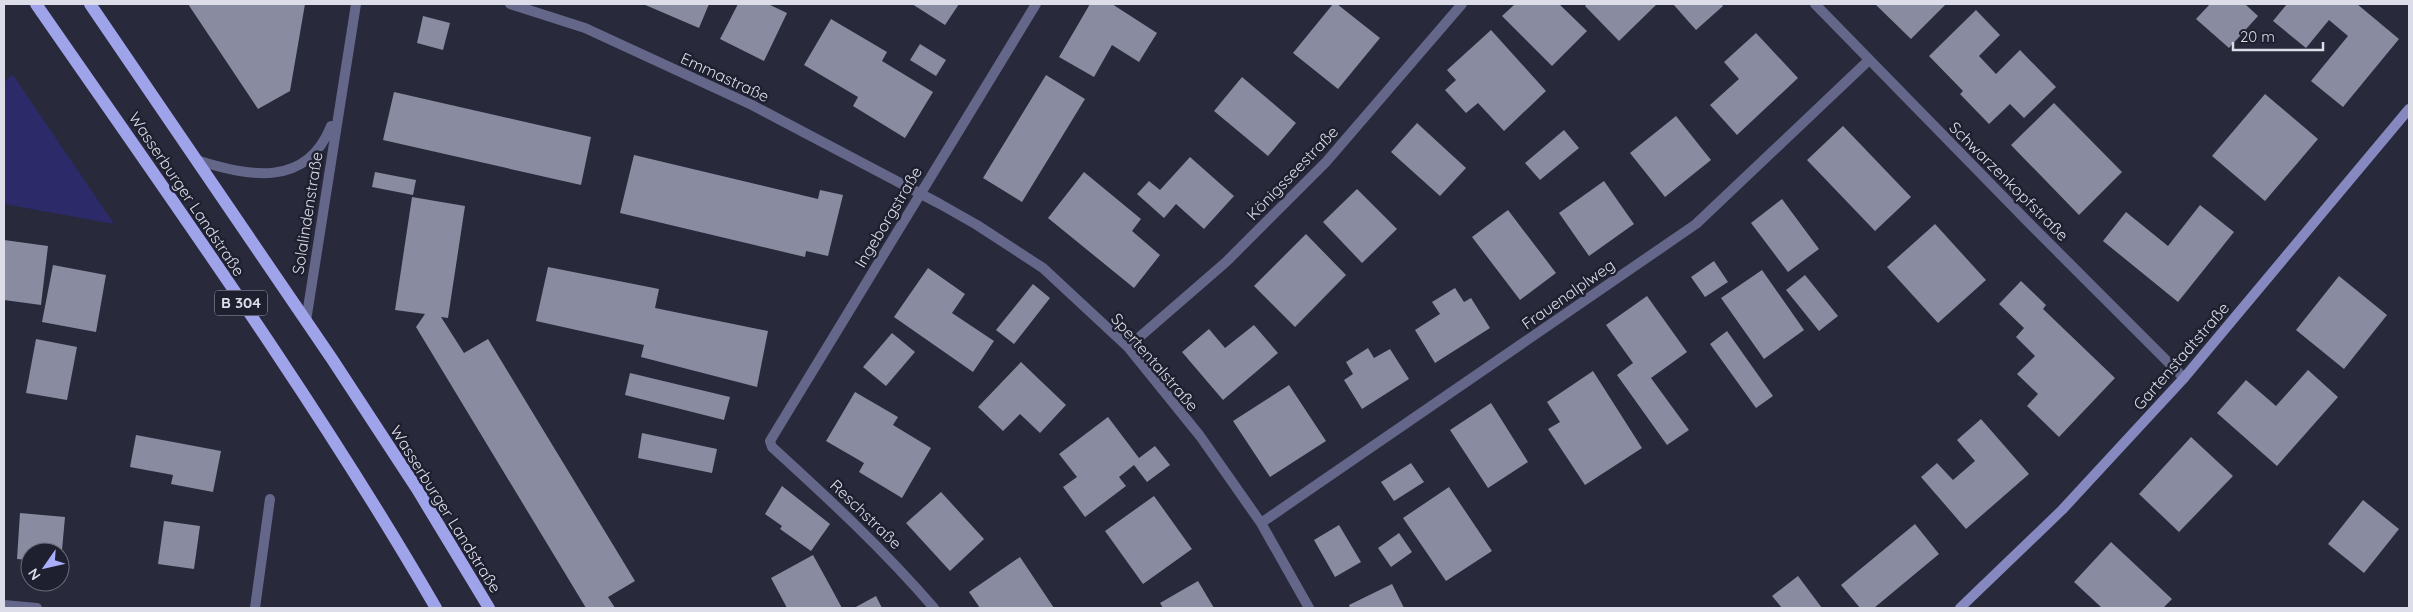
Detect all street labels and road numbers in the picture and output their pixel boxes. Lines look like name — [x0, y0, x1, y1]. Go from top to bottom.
street label: Emmastraße — [678, 48, 772, 106]
street label: Wasserburger Landstraße — [125, 108, 249, 280]
street label: Schwarzenkopfstraße — [1945, 117, 2073, 245]
street label: Königsseestraße — [1242, 122, 1342, 224]
street label: Solalindenstraße — [287, 150, 327, 276]
street label: Ingeborgstraße — [850, 163, 926, 271]
street label: Frauenalplweg — [1517, 254, 1619, 334]
road number: B 304 — [215, 290, 267, 316]
street label: Gartenstadtstraße — [2129, 298, 2233, 414]
street label: Spertentalstraße — [1107, 309, 1203, 415]
street label: Wasserburger Landstraße — [386, 422, 506, 596]
street label: Reschstraße — [826, 475, 906, 553]

